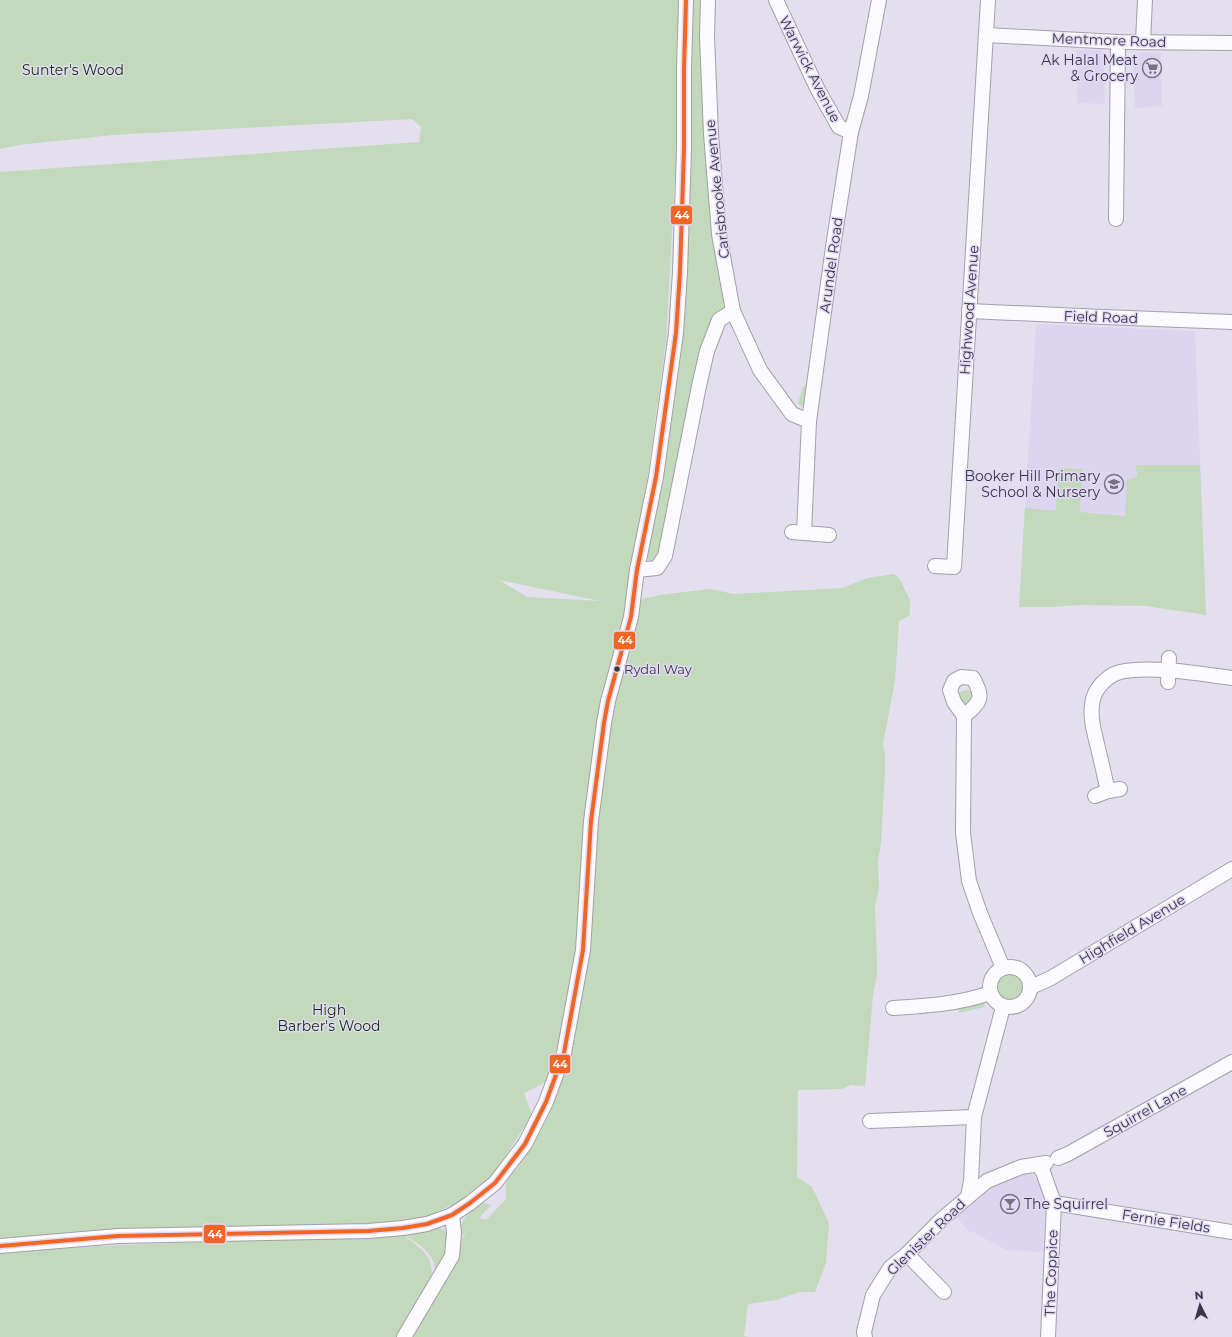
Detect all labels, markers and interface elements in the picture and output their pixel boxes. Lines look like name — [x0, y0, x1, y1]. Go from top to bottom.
street label: Warwick Avenue — [775, 13, 845, 125]
street label: Mentmore Road — [1051, 29, 1167, 51]
place label: Ak Halal Meat & Grocery — [1041, 51, 1138, 85]
supermarket icon: Ak Halal Meat & Grocery — [1141, 57, 1163, 79]
park label: Sunter's Wood — [22, 61, 124, 79]
street label: Carisbrooke Avenue — [701, 119, 733, 259]
line badge: 44 — [670, 205, 693, 225]
text: 44 — [674, 208, 690, 222]
street label: Arundel Road — [815, 216, 847, 314]
street label: Highwood Avenue — [955, 245, 983, 375]
street label: Field Road — [1063, 307, 1139, 327]
place label: Booker Hill Primary School & Nursery — [964, 467, 1100, 501]
school or university icon: Booker Hill Primary School & Nursery — [1103, 473, 1125, 495]
line badge: 44 — [613, 631, 636, 650]
text: 44 — [617, 633, 633, 647]
place label: Rydal Way — [624, 661, 693, 677]
marker: Rydal Way — [612, 664, 622, 674]
street label: Highfield Avenue — [1076, 890, 1188, 968]
park label: High Barber's Wood — [277, 1001, 381, 1035]
line badge: 44 — [549, 1054, 571, 1074]
text: 44 — [552, 1057, 568, 1071]
street label: Squirrel Lane — [1100, 1081, 1190, 1141]
bar icon: The Squirrel — [999, 1193, 1021, 1215]
street label: Glenister Road — [883, 1195, 969, 1279]
place label: The Squirrel — [1024, 1195, 1108, 1213]
street label: Fernie Fields — [1121, 1205, 1212, 1237]
line badge: 44 — [203, 1224, 226, 1244]
text: 44 — [207, 1227, 223, 1241]
street label: The Coppice — [1040, 1229, 1062, 1317]
north arrow — [1180, 1285, 1220, 1325]
text: N — [1194, 1288, 1204, 1302]

